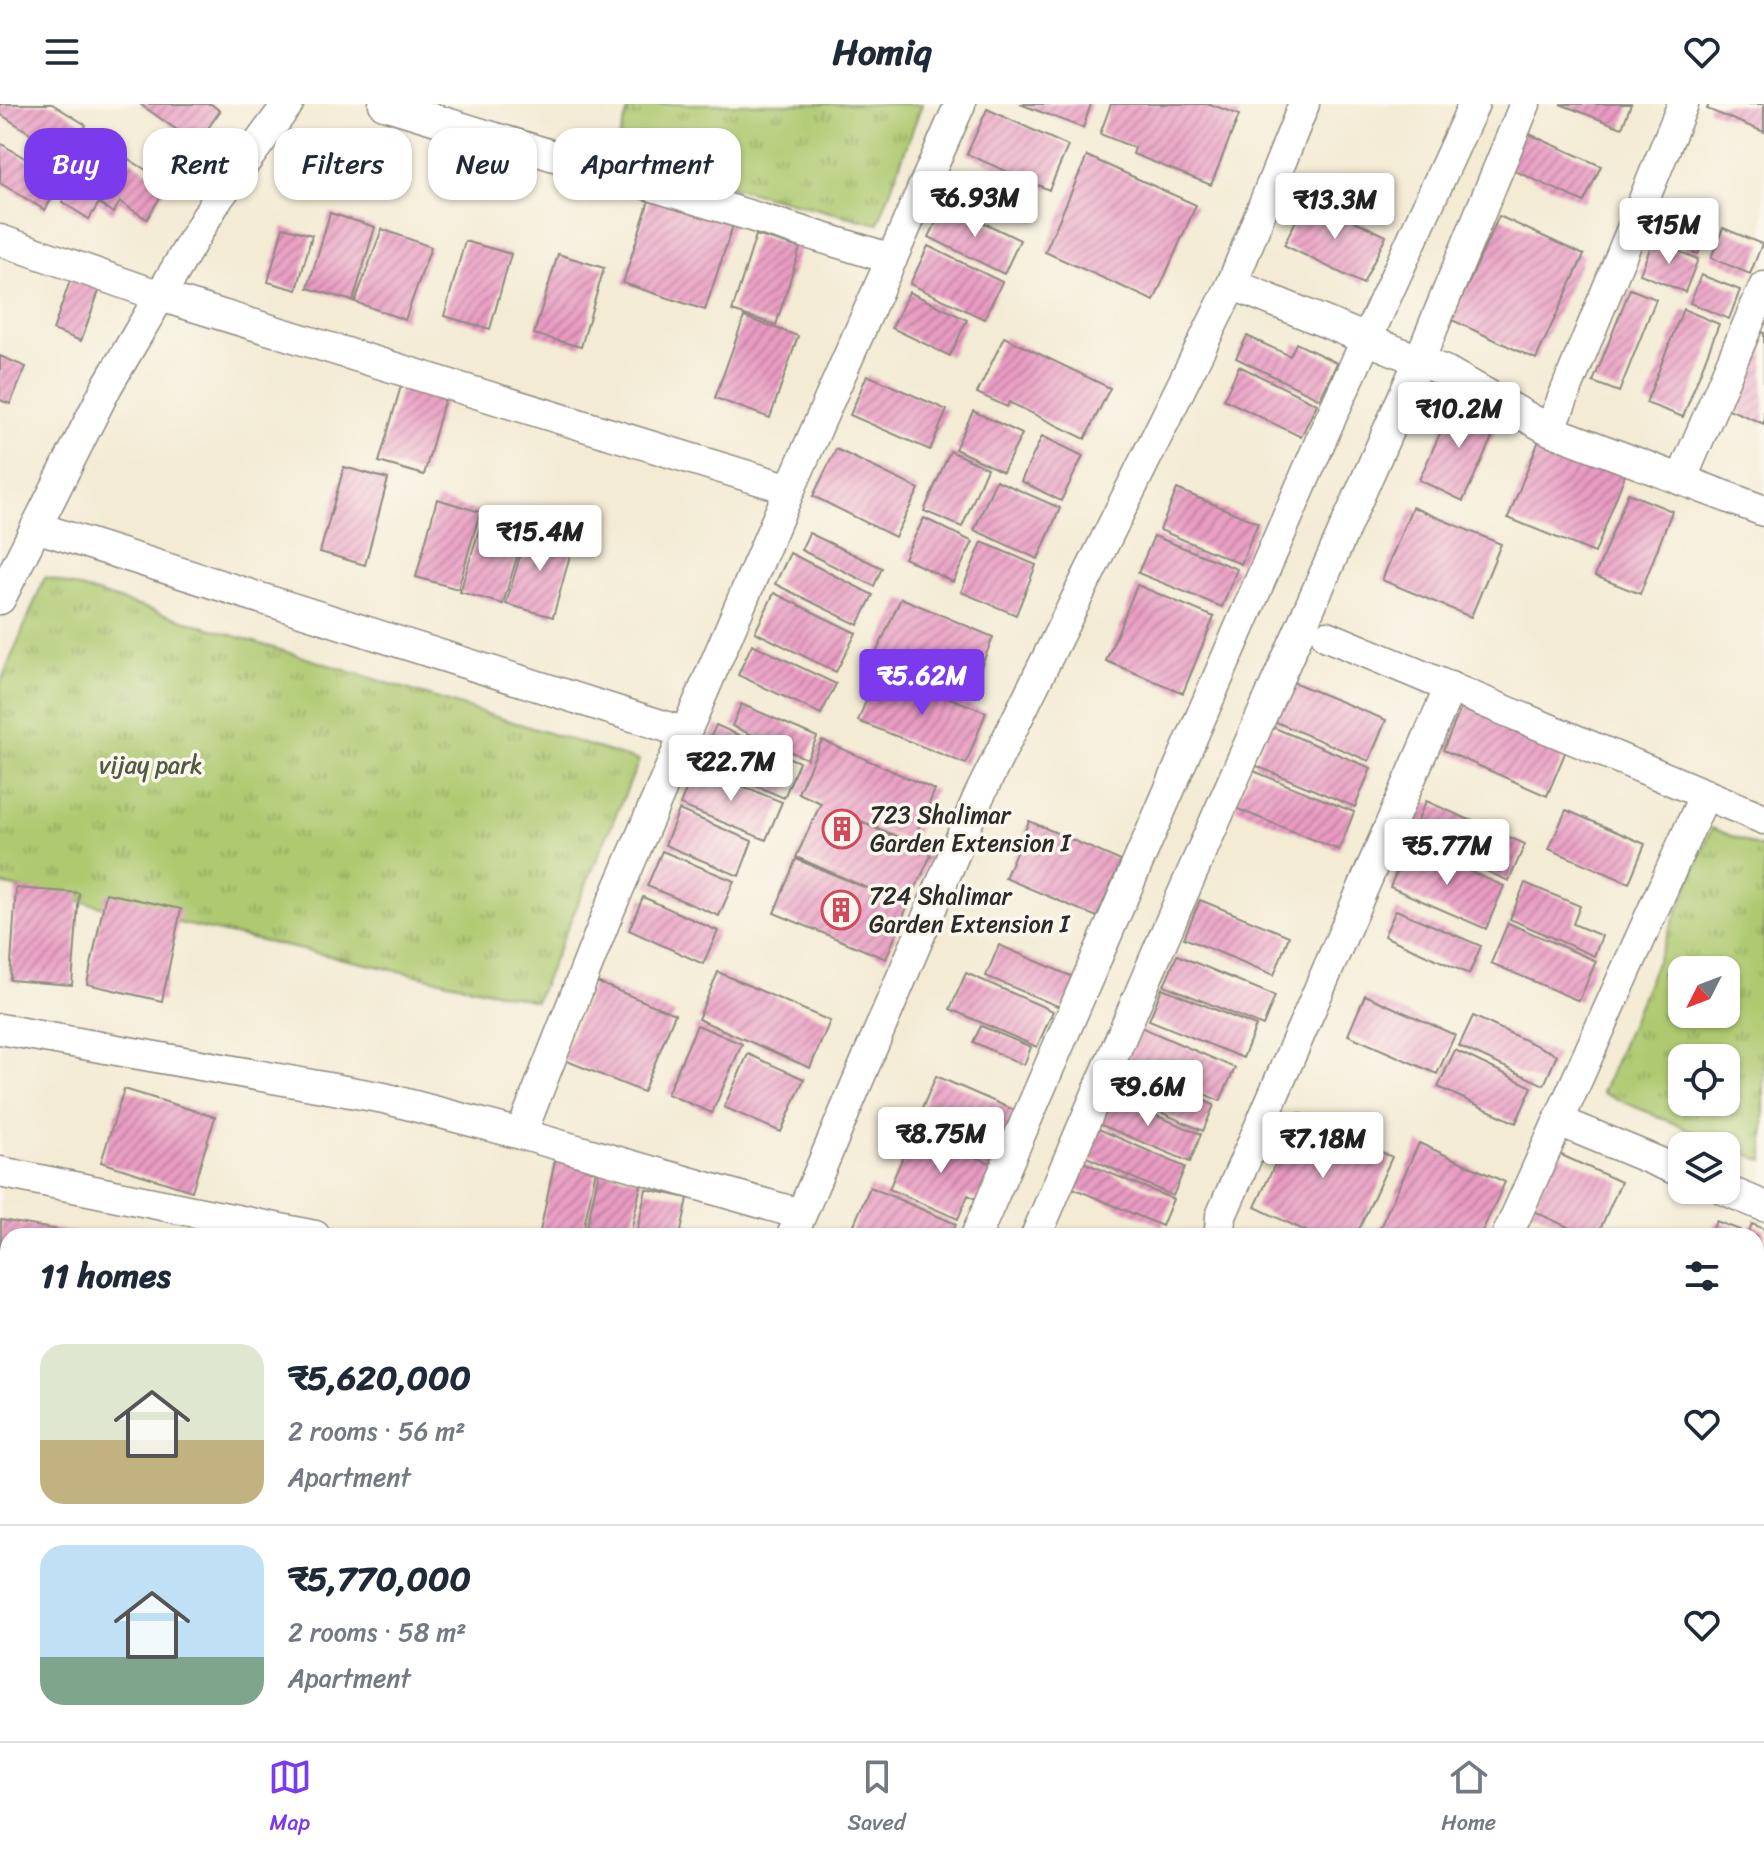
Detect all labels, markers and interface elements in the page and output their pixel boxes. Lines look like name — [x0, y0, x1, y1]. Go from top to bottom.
text: Homiq — [833, 20, 931, 84]
icon: menu — [40, 30, 84, 74]
icon: heart — [1680, 30, 1724, 74]
chip: Buy — [24, 128, 127, 200]
chip: Rent — [143, 128, 258, 200]
chip: Filters — [274, 128, 412, 200]
chip: New — [428, 128, 537, 200]
chip: Apartment — [553, 128, 741, 200]
pin: ₹6.93M — [910, 171, 1040, 239]
pin: ₹13.3M — [1270, 173, 1400, 241]
text: ₹6.93M — [931, 174, 1019, 220]
text: ₹13.3M — [1293, 176, 1377, 222]
pin: ₹15M — [1622, 198, 1716, 266]
text: ₹15M — [1638, 201, 1700, 247]
pin: ₹10.2M — [1394, 382, 1524, 450]
text: ₹10.2M — [1416, 385, 1502, 431]
pin: ₹15.4M — [475, 505, 605, 573]
text: ₹15.4M — [497, 508, 583, 554]
pin: ₹5.62M — [857, 649, 987, 717]
text: ₹5.62M — [877, 652, 967, 698]
pin: ₹22.7M — [666, 735, 796, 803]
text: ₹22.7M — [687, 738, 775, 784]
park label: vijay park — [99, 744, 203, 786]
place label: 723 Shalimar Garden Extension I — [870, 794, 1072, 864]
building icon: 723 Shalimar Garden Extension I — [821, 808, 863, 850]
pin: ₹5.77M — [1382, 819, 1512, 887]
text: ₹5.77M — [1402, 822, 1492, 868]
place label: 724 Shalimar Garden Extension I — [869, 875, 1071, 945]
building icon: 724 Shalimar Garden Extension I — [820, 889, 862, 931]
north arrow — [1668, 956, 1740, 1028]
map controls — [1668, 956, 1740, 1204]
button: locate — [1668, 1044, 1740, 1116]
pin: ₹9.6M — [1092, 1060, 1204, 1128]
text: ₹9.6M — [1111, 1063, 1185, 1109]
pin: ₹8.75M — [876, 1107, 1006, 1175]
text: ₹8.75M — [896, 1110, 986, 1156]
pin: ₹7.18M — [1258, 1112, 1388, 1180]
text: ₹7.18M — [1280, 1115, 1366, 1161]
button: layers — [1668, 1132, 1740, 1204]
text: 11 homes — [40, 1246, 171, 1306]
icon: filters — [1680, 1254, 1724, 1298]
text: ₹5,620,000 — [288, 1348, 471, 1408]
icon: home — [104, 1376, 200, 1472]
icon: heart — [1680, 1402, 1724, 1446]
text: 2 rooms · 56 m² — [288, 1408, 466, 1454]
text: Apartment — [288, 1454, 411, 1500]
text: ₹5,770,000 — [288, 1549, 471, 1609]
icon: home — [104, 1577, 200, 1673]
icon: heart — [1680, 1603, 1724, 1647]
text: 2 rooms · 58 m² — [288, 1609, 466, 1655]
text: Apartment — [288, 1655, 411, 1701]
tab: Map — [268, 1755, 312, 1842]
tab: Saved — [848, 1755, 906, 1842]
tab: Home — [1441, 1755, 1496, 1842]

